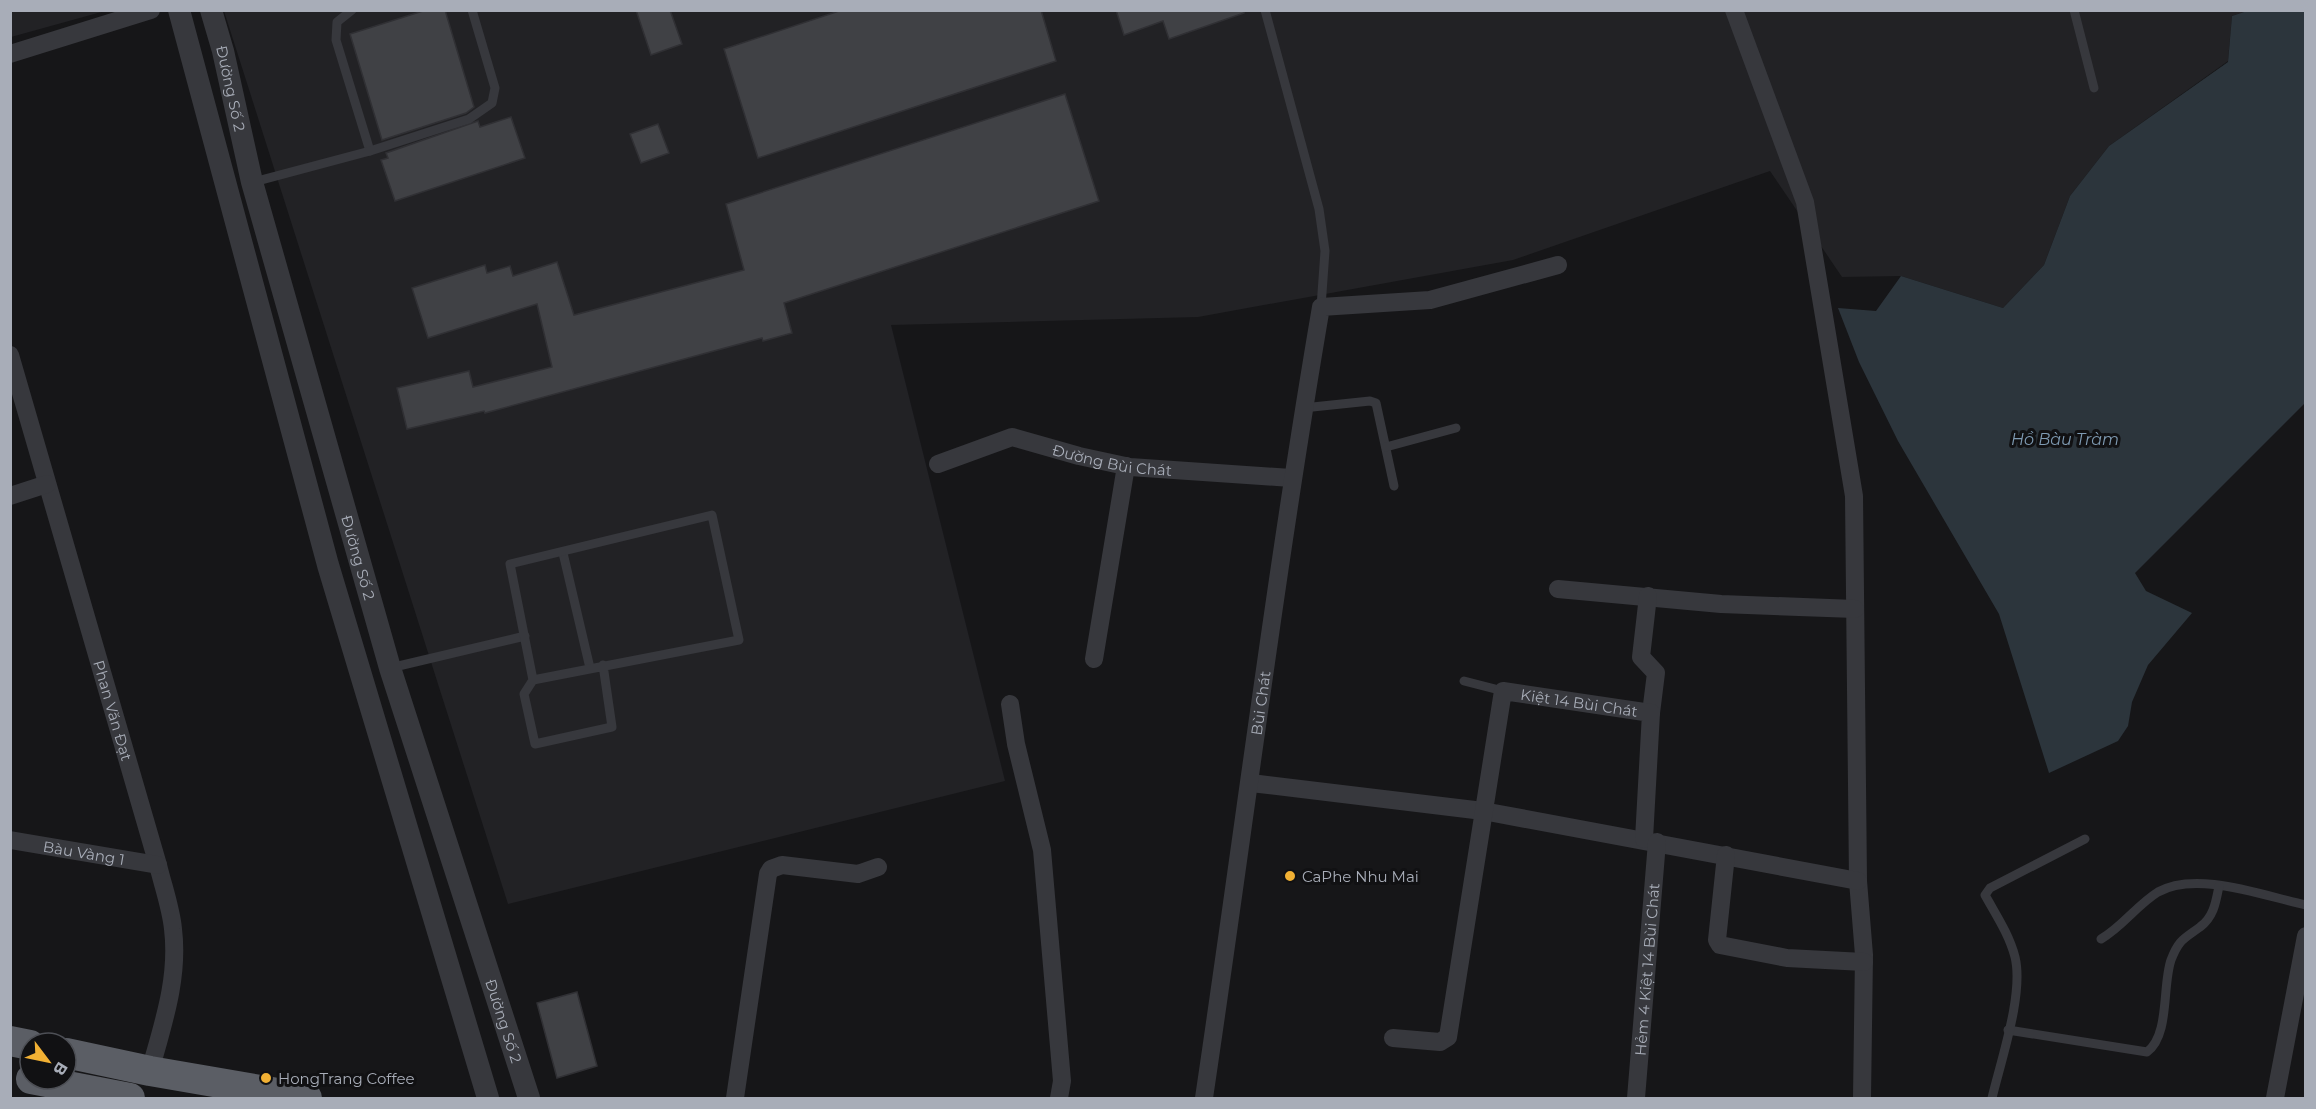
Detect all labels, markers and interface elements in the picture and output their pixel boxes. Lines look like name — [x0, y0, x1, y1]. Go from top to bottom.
street label: Đường Số 2 — [213, 44, 250, 133]
water label: Hồ Bàu Tràm — [2011, 430, 2119, 449]
street label: Đường Bùi Chát — [1050, 439, 1173, 479]
street label: Đường Số 2 — [338, 513, 380, 602]
street label: Phan Văn Đạt — [90, 658, 137, 763]
street label: Bùi Chát — [1246, 669, 1274, 737]
street label: Kiệt 14 Bùi Chát — [1519, 684, 1639, 720]
street label: Bàu Vàng 1 — [42, 836, 126, 869]
place label: CaPhe Nhu Mai — [1302, 867, 1419, 886]
marker: CaPhe Nhu Mai — [1283, 869, 1297, 883]
street label: Hẻm 4 Kiệt 14 Bùi Chát — [1630, 882, 1663, 1057]
street label: Đường Số 2 — [482, 976, 527, 1065]
north arrow — [18, 1031, 78, 1091]
text: B — [49, 1058, 72, 1079]
place label: HongTrang Coffee — [278, 1069, 415, 1088]
marker: HongTrang Coffee — [259, 1071, 273, 1085]

